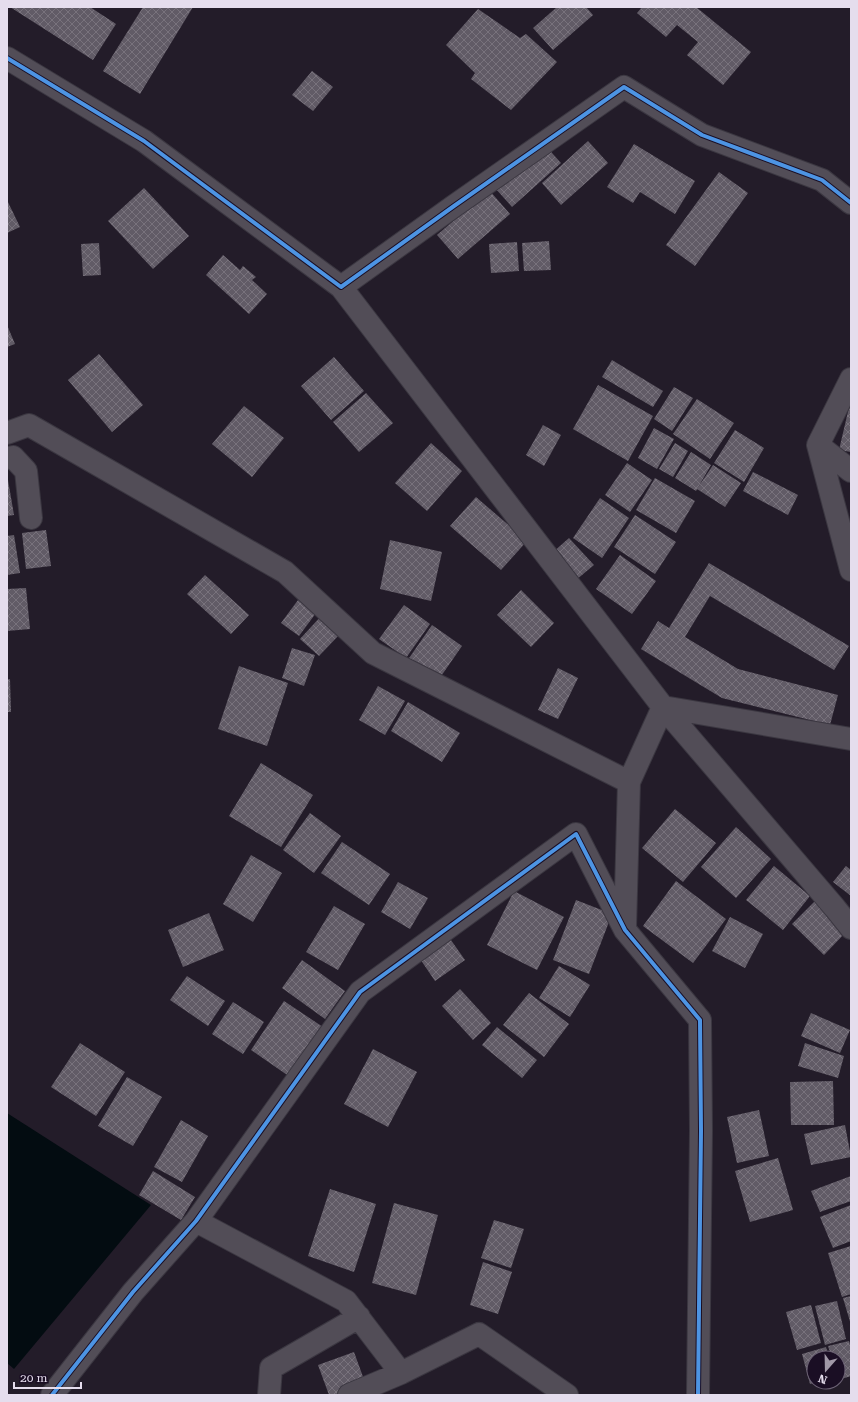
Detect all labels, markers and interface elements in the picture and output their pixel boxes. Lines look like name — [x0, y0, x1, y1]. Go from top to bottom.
north arrow — [806, 1350, 846, 1390]
scale bar — [14, 1364, 81, 1390]
text: 20 m — [20, 1371, 47, 1385]
text: N — [816, 1371, 829, 1386]

